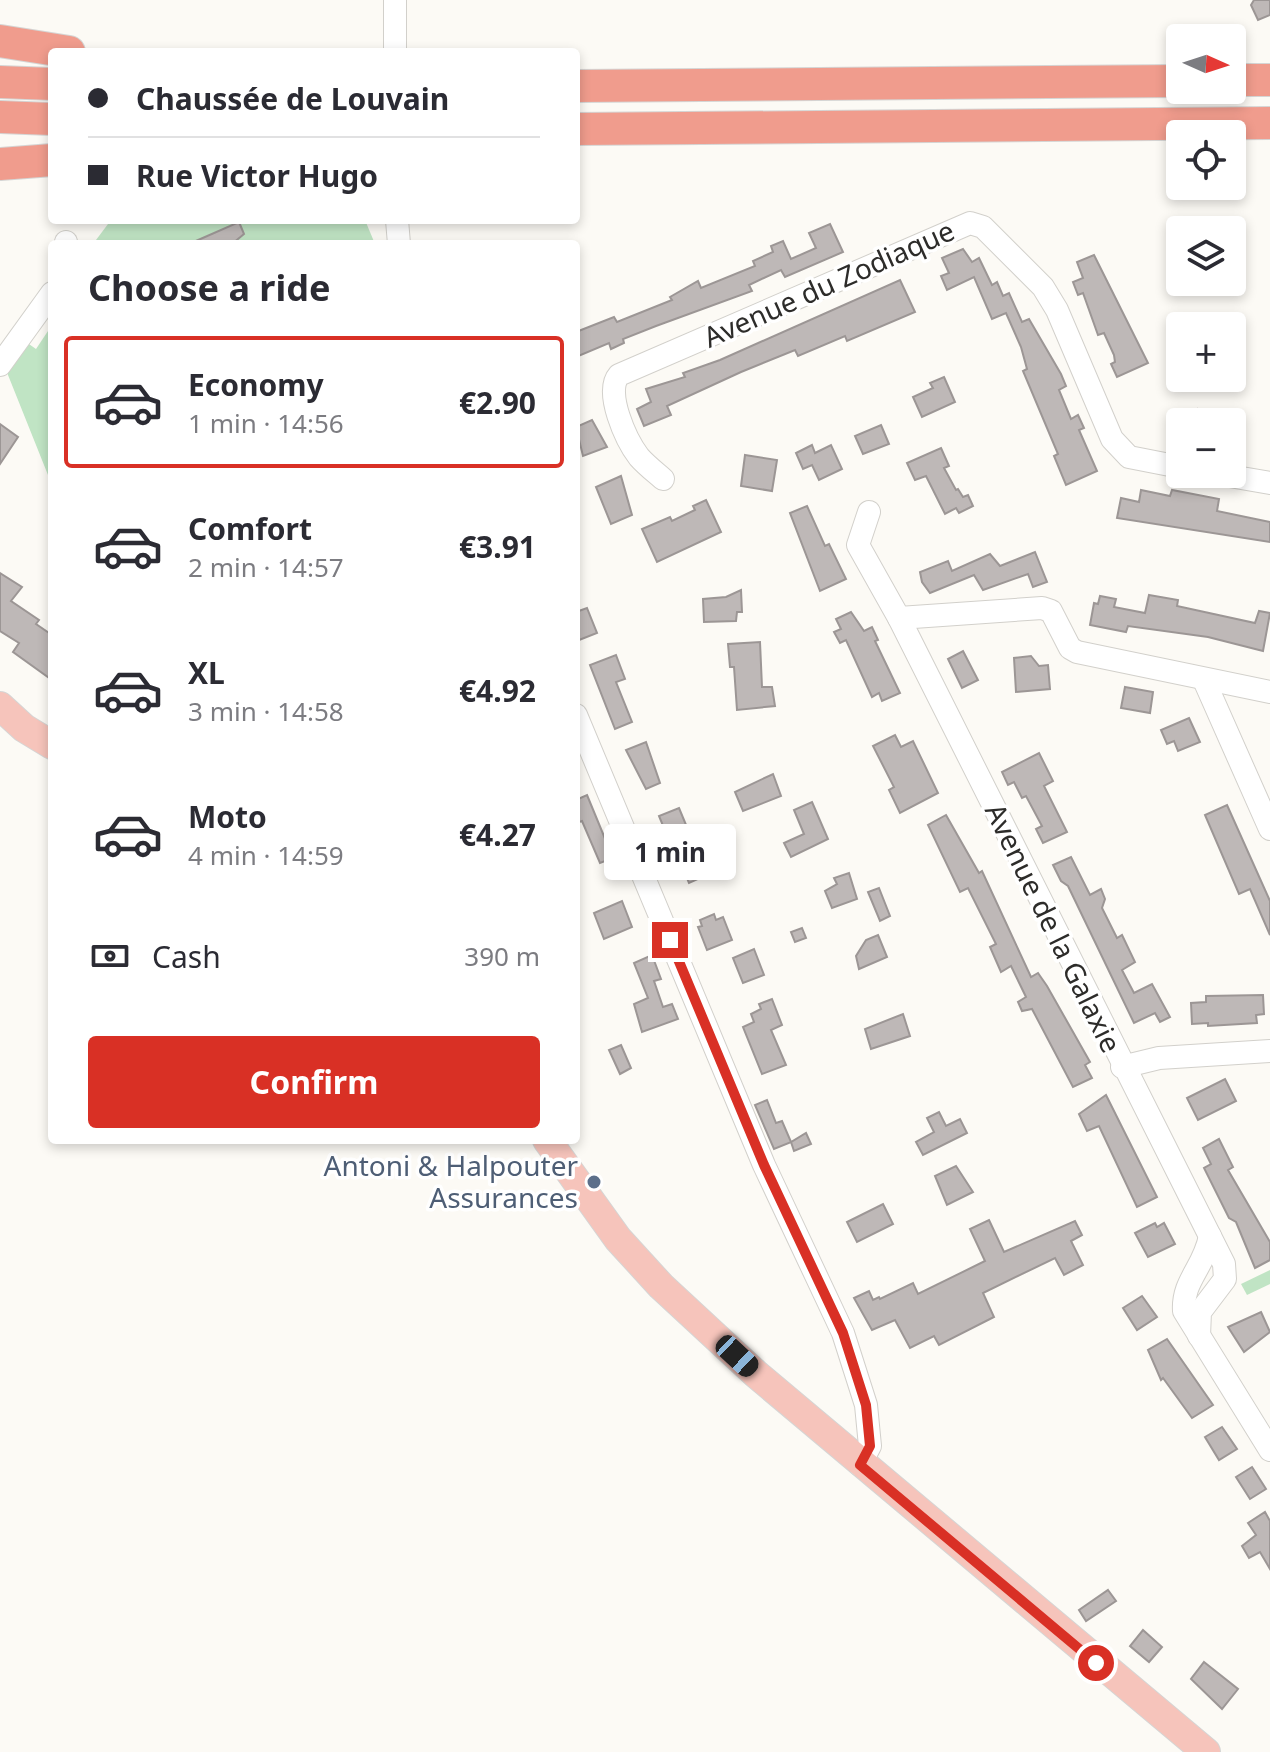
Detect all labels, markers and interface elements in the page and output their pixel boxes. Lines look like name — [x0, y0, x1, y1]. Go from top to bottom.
north arrow — [1166, 24, 1246, 104]
map controls — [1166, 24, 1246, 488]
text: Chaussée de Louvain — [136, 78, 449, 119]
button: locate — [1166, 120, 1246, 200]
text: Rue Victor Hugo — [136, 155, 378, 196]
street label: Avenue du Zodiaque — [697, 211, 960, 356]
button: layers — [1166, 216, 1246, 296]
text: Choose a ride — [88, 263, 330, 312]
button: + — [1166, 312, 1246, 392]
text: Economy — [188, 364, 324, 405]
icon: car — [92, 366, 164, 438]
text: €2.90 — [459, 382, 536, 423]
text: 1 min · 14:56 — [188, 405, 344, 441]
button: − — [1166, 408, 1246, 488]
text: Comfort — [188, 508, 312, 549]
icon: car — [92, 510, 164, 582]
text: €3.91 — [459, 526, 536, 567]
text: 2 min · 14:57 — [188, 549, 344, 585]
text: XL — [188, 652, 225, 693]
icon: car — [92, 654, 164, 726]
text: €4.92 — [459, 670, 536, 711]
text: 3 min · 14:58 — [188, 693, 344, 729]
text: Moto — [188, 796, 267, 837]
street label: Avenue de la Galaxie — [977, 797, 1131, 1059]
icon: car — [92, 798, 164, 870]
text: €4.27 — [459, 814, 536, 855]
callout: 1 min — [604, 824, 736, 880]
text: 1 min — [634, 834, 706, 870]
text: 4 min · 14:59 — [188, 837, 344, 873]
route end — [652, 922, 688, 958]
icon: cash — [88, 934, 132, 978]
text: Cash — [152, 936, 221, 977]
text: 390 m — [464, 938, 540, 974]
button: Confirm — [88, 1036, 540, 1128]
place label: Antoni & Halpouter Assurances — [324, 1146, 578, 1216]
marker: Antoni & Halpouter Assurances — [585, 1173, 603, 1191]
car — [711, 1331, 763, 1381]
route start — [1078, 1645, 1114, 1681]

